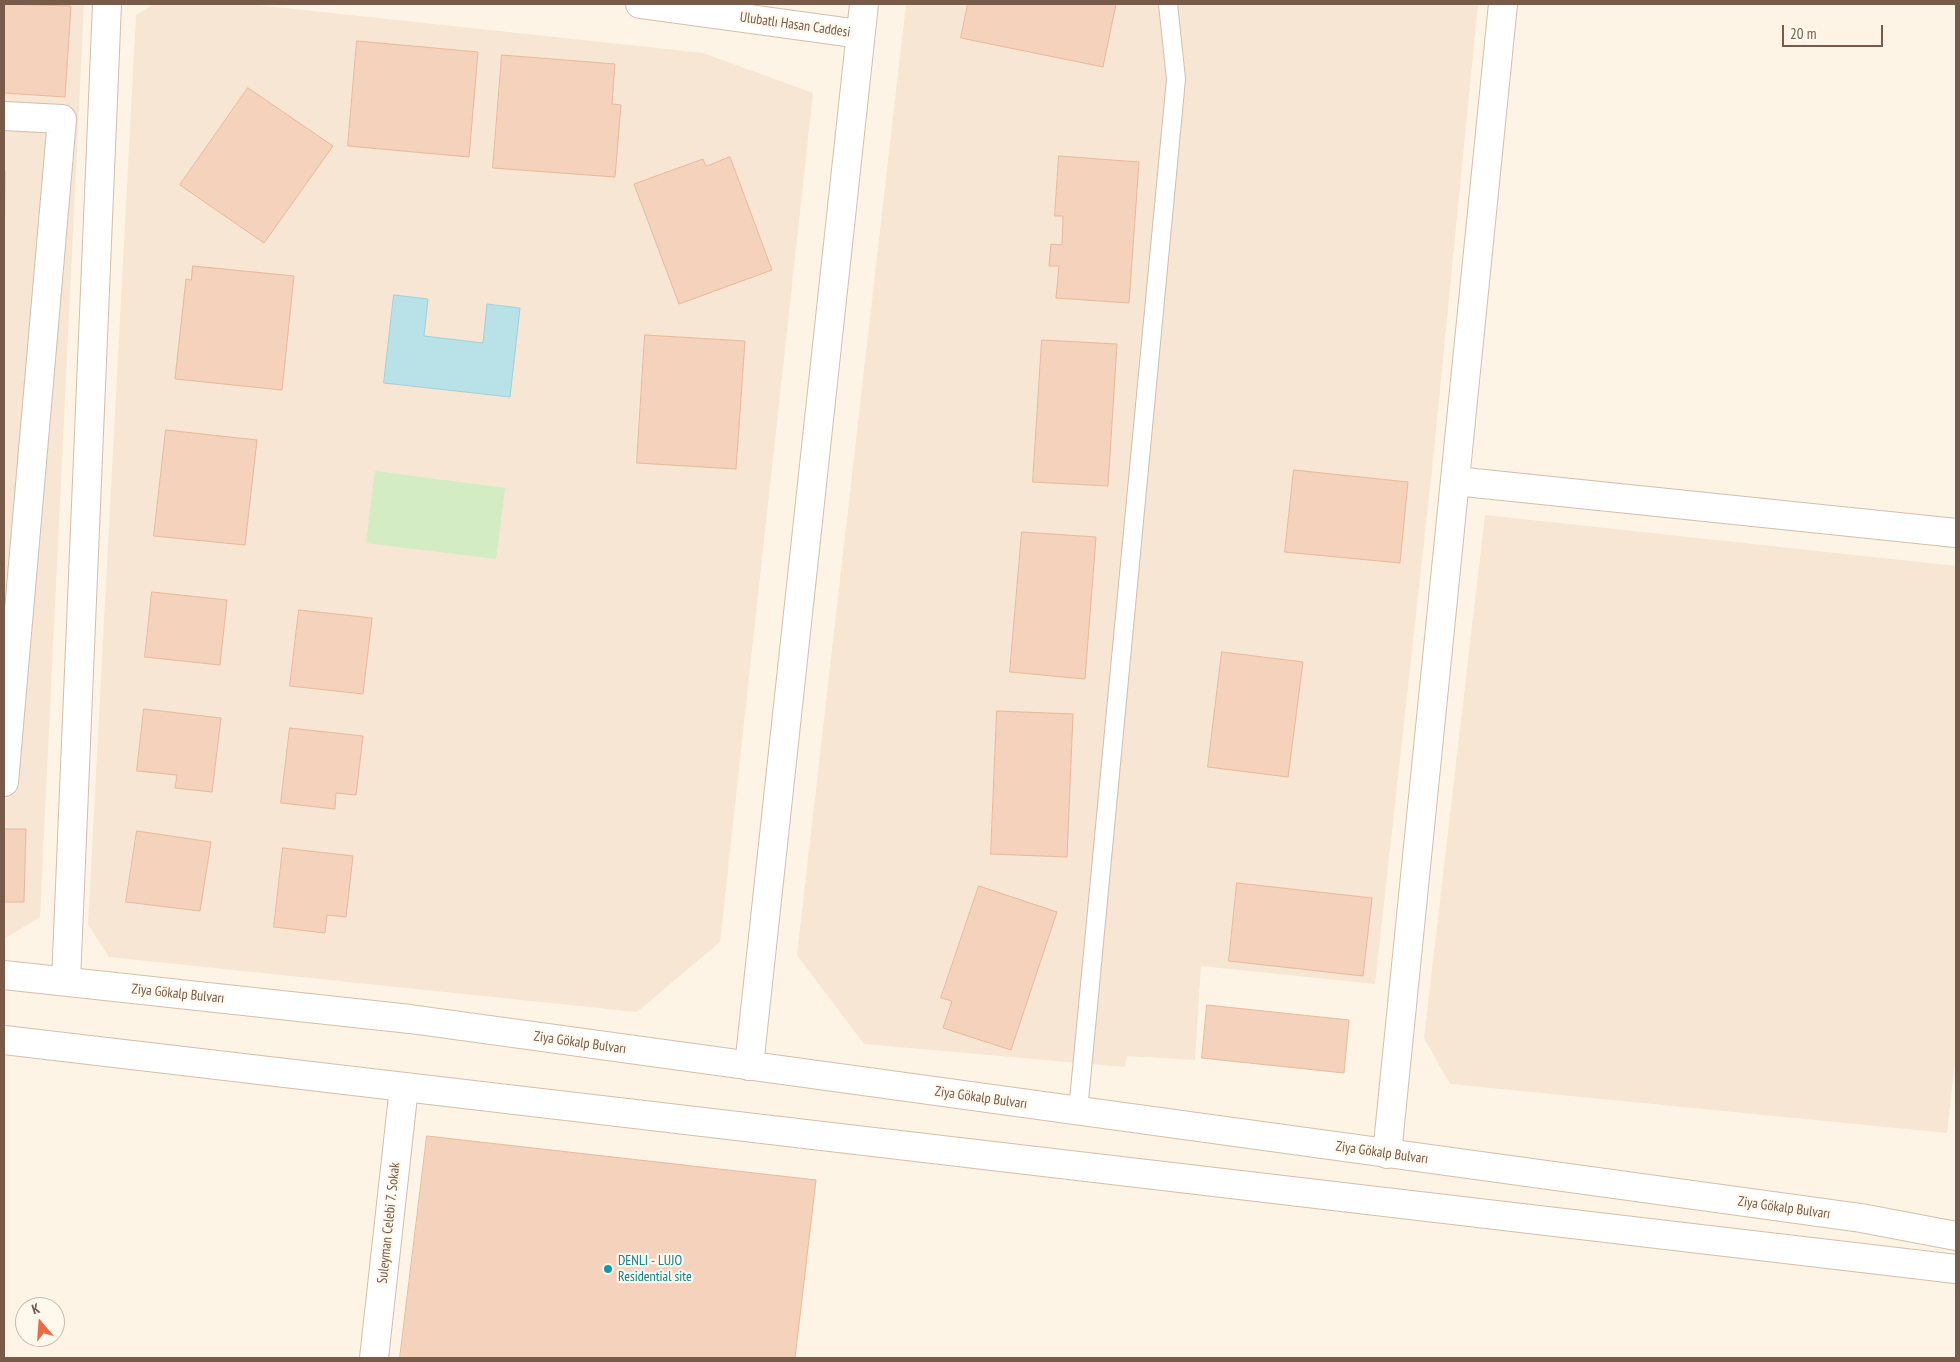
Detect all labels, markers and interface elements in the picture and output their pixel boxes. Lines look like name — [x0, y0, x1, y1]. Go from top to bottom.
street label: Ulubatlı Hasan Caddesi — [739, 9, 851, 41]
scale bar — [1785, 15, 1886, 47]
text: 20 m — [1790, 24, 1816, 43]
street label: Ziya Gökalp Bulvarı — [131, 981, 225, 1007]
street label: Ziya Gökalp Bulvarı — [533, 1028, 627, 1058]
street label: Ziya Gökalp Bulvarı — [934, 1083, 1028, 1113]
street label: Ziya Gökalp Bulvarı — [1335, 1138, 1429, 1168]
street label: Suleyman Celebi 7. Sokak — [374, 1162, 404, 1284]
street label: Ziya Gökalp Bulvarı — [1737, 1193, 1831, 1223]
place label: DENLI - LUJO Residential site — [618, 1253, 692, 1285]
marker: DENLI - LUJO Residential site — [602, 1263, 614, 1275]
north arrow — [15, 1297, 65, 1347]
text: K — [29, 1299, 42, 1318]

